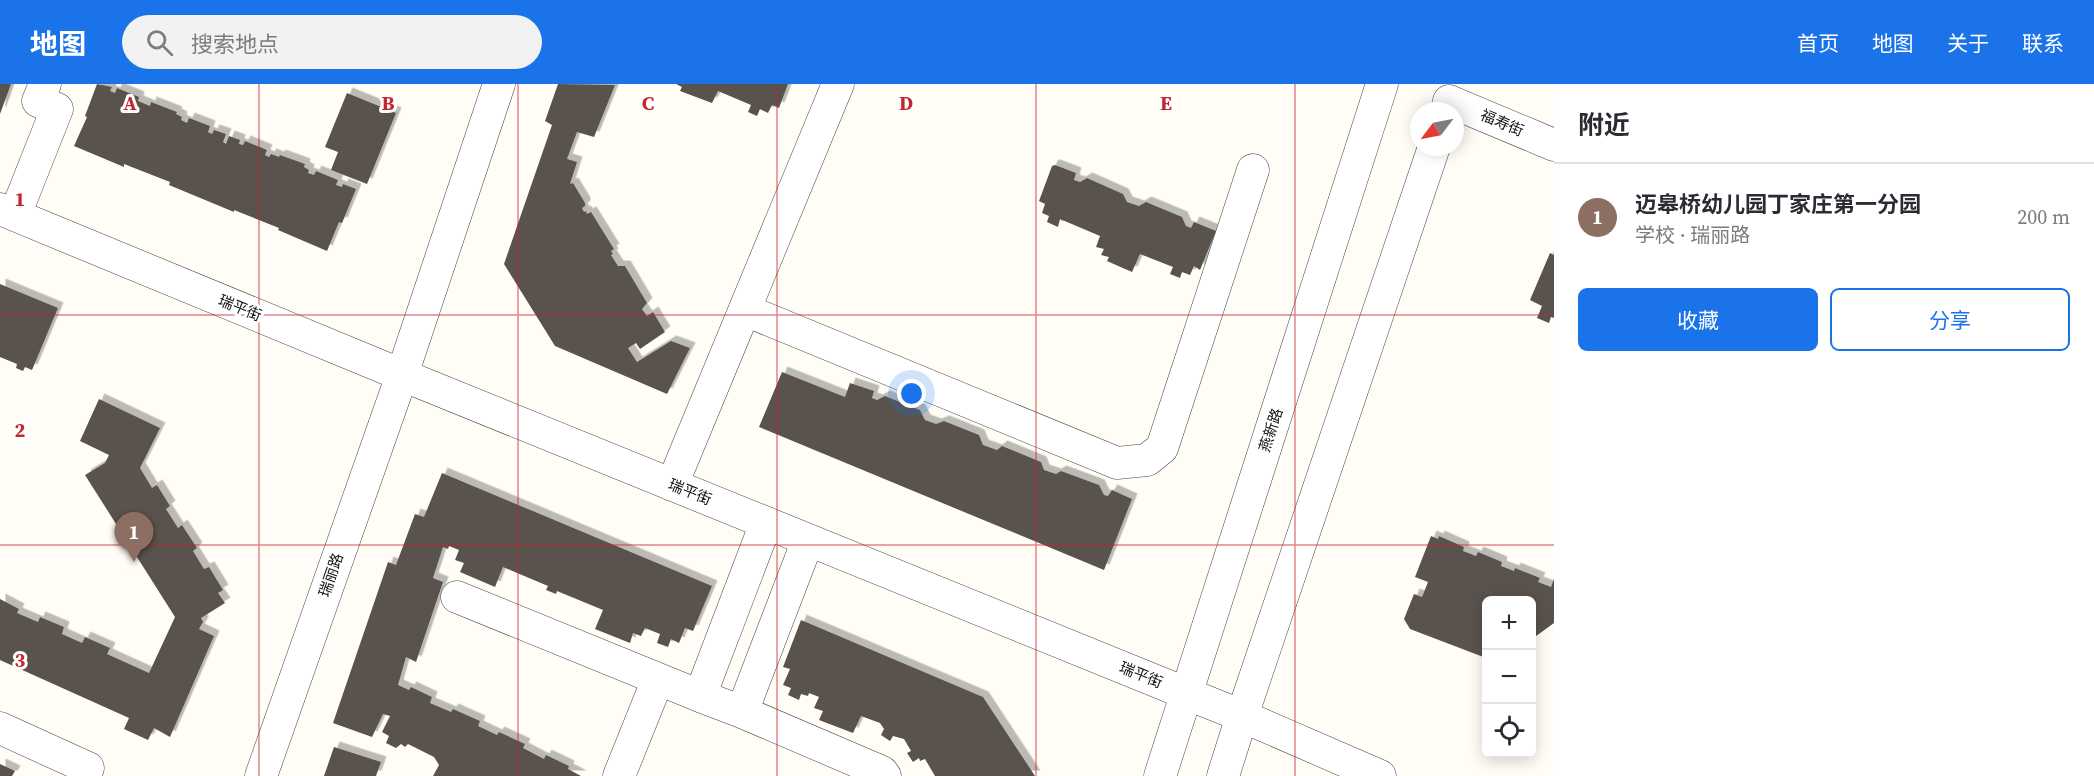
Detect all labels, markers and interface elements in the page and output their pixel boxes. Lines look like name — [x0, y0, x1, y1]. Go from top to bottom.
search box — [122, 15, 542, 69]
text: 地图 — [30, 25, 86, 63]
icon: search — [143, 26, 176, 59]
text: 搜索地点 — [191, 29, 279, 59]
text: 首页 — [1797, 29, 1839, 58]
text: 地图 — [1872, 29, 1914, 58]
text: 关于 — [1947, 29, 1989, 58]
text: 联系 — [2022, 29, 2064, 58]
text: A — [123, 89, 137, 117]
text: B — [381, 89, 395, 117]
text: C — [642, 89, 654, 117]
text: D — [899, 89, 913, 117]
text: E — [1160, 89, 1172, 117]
north arrow — [1410, 102, 1464, 156]
street label: 福寿街 — [1477, 104, 1527, 141]
text: 附近 — [1578, 107, 1630, 143]
text: 1 — [15, 185, 25, 213]
text: 迈皋桥幼儿园丁家庄第一分园 — [1635, 189, 1921, 219]
text: 1 — [1592, 203, 1603, 231]
text: 200 m — [2017, 203, 2070, 231]
text: 学校 · 瑞丽路 — [1635, 221, 1750, 249]
button: 收藏 — [1578, 288, 1818, 351]
button: 分享 — [1830, 288, 2070, 351]
street label: 瑞平街 — [215, 289, 265, 326]
your location — [897, 379, 926, 408]
street label: 燕新路 — [1254, 405, 1287, 454]
text: 2 — [15, 416, 26, 444]
street label: 瑞平街 — [665, 473, 715, 510]
pin: 1 — [114, 512, 154, 562]
street label: 瑞丽路 — [313, 550, 348, 600]
map controls — [1482, 596, 1536, 758]
button: + — [1482, 596, 1536, 650]
text: 3 — [15, 646, 26, 674]
button: − — [1482, 650, 1536, 704]
street label: 瑞平街 — [1116, 656, 1166, 693]
button: locate — [1482, 704, 1536, 758]

